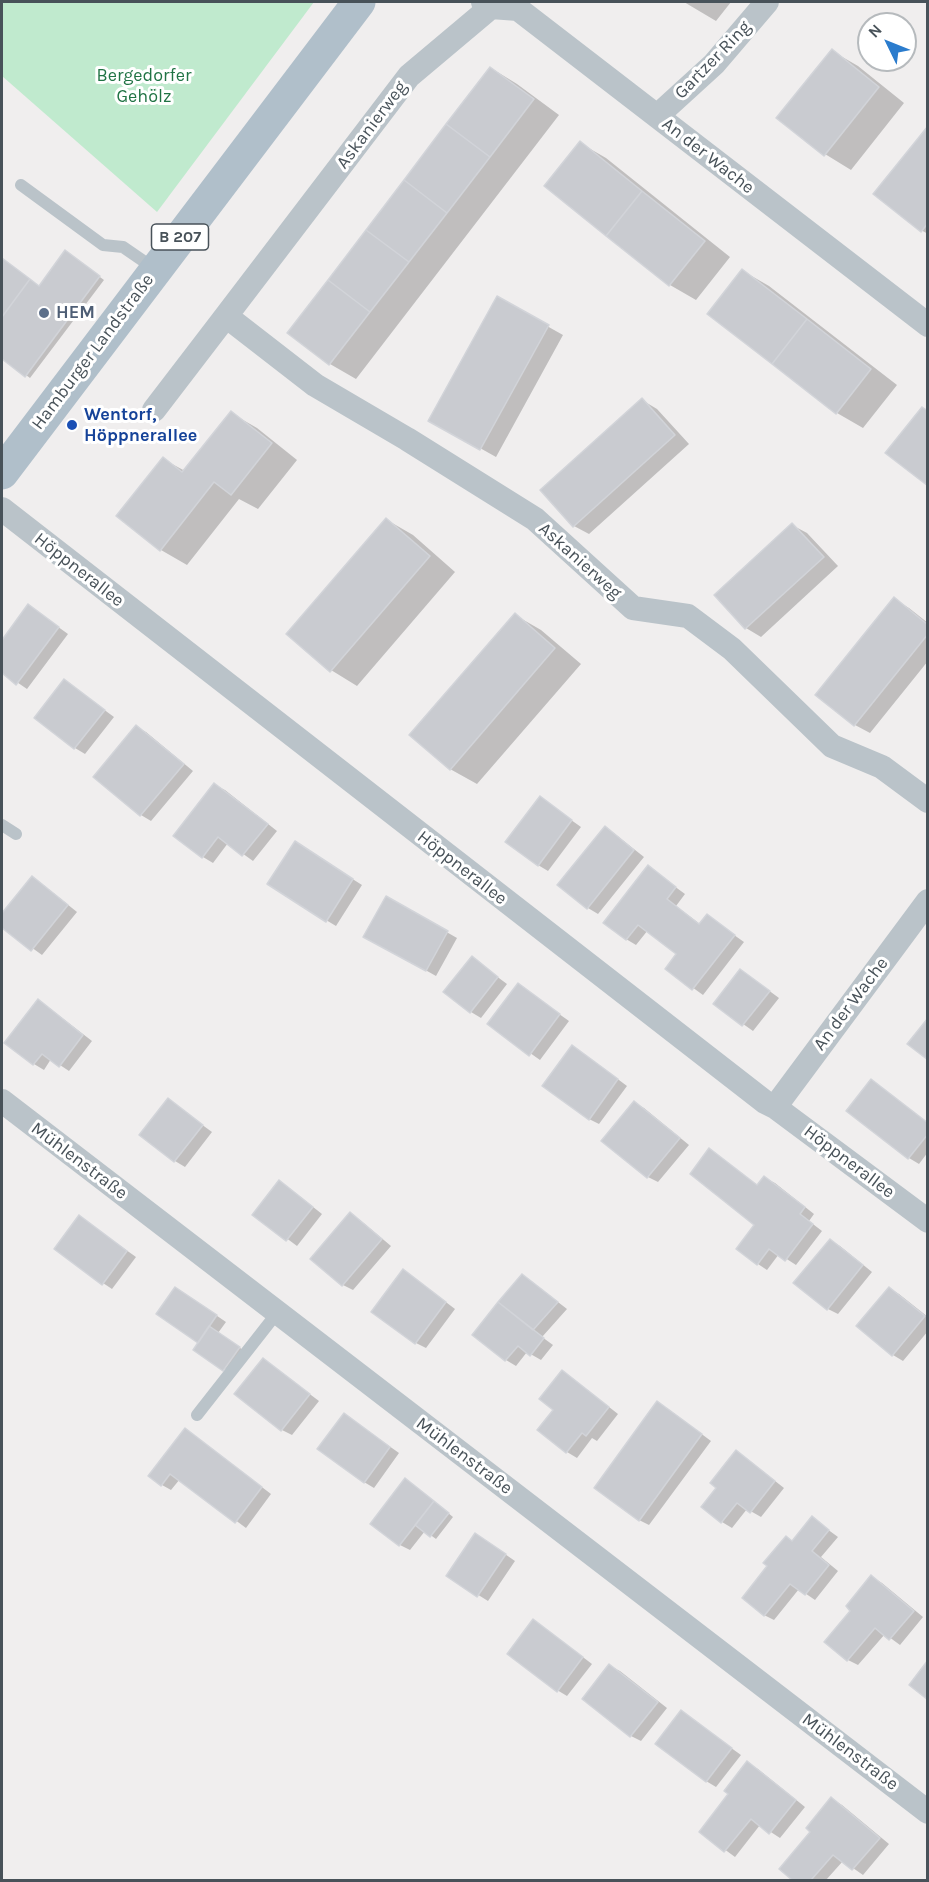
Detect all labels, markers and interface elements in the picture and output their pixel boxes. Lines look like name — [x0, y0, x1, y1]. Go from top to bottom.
north arrow — [857, 12, 917, 72]
street label: Gartzer Ring — [670, 16, 756, 104]
text: N — [864, 20, 886, 41]
park label: Bergedorfer Gehölz — [97, 65, 191, 107]
street label: Askanierweg — [332, 77, 412, 173]
street label: An der Wache — [658, 113, 758, 199]
road number: B 207 — [152, 224, 208, 250]
street label: Hamburger Landstraße — [27, 270, 159, 434]
place label: HEM — [56, 302, 95, 324]
marker: HEM — [37, 306, 51, 320]
place label: Wentorf, Höppnerallee — [84, 404, 197, 446]
marker: Wentorf, Höppnerallee — [65, 418, 79, 432]
street label: Askanierweg — [534, 518, 626, 604]
street label: Höppnerallee — [30, 528, 128, 612]
street label: Höppnerallee — [413, 826, 511, 910]
street label: An der Wache — [809, 953, 893, 1055]
street label: Mühlenstraße — [27, 1118, 131, 1204]
street label: Höppnerallee — [799, 1121, 899, 1203]
street label: Mühlenstraße — [412, 1413, 516, 1499]
street label: Mühlenstraße — [798, 1709, 902, 1795]

